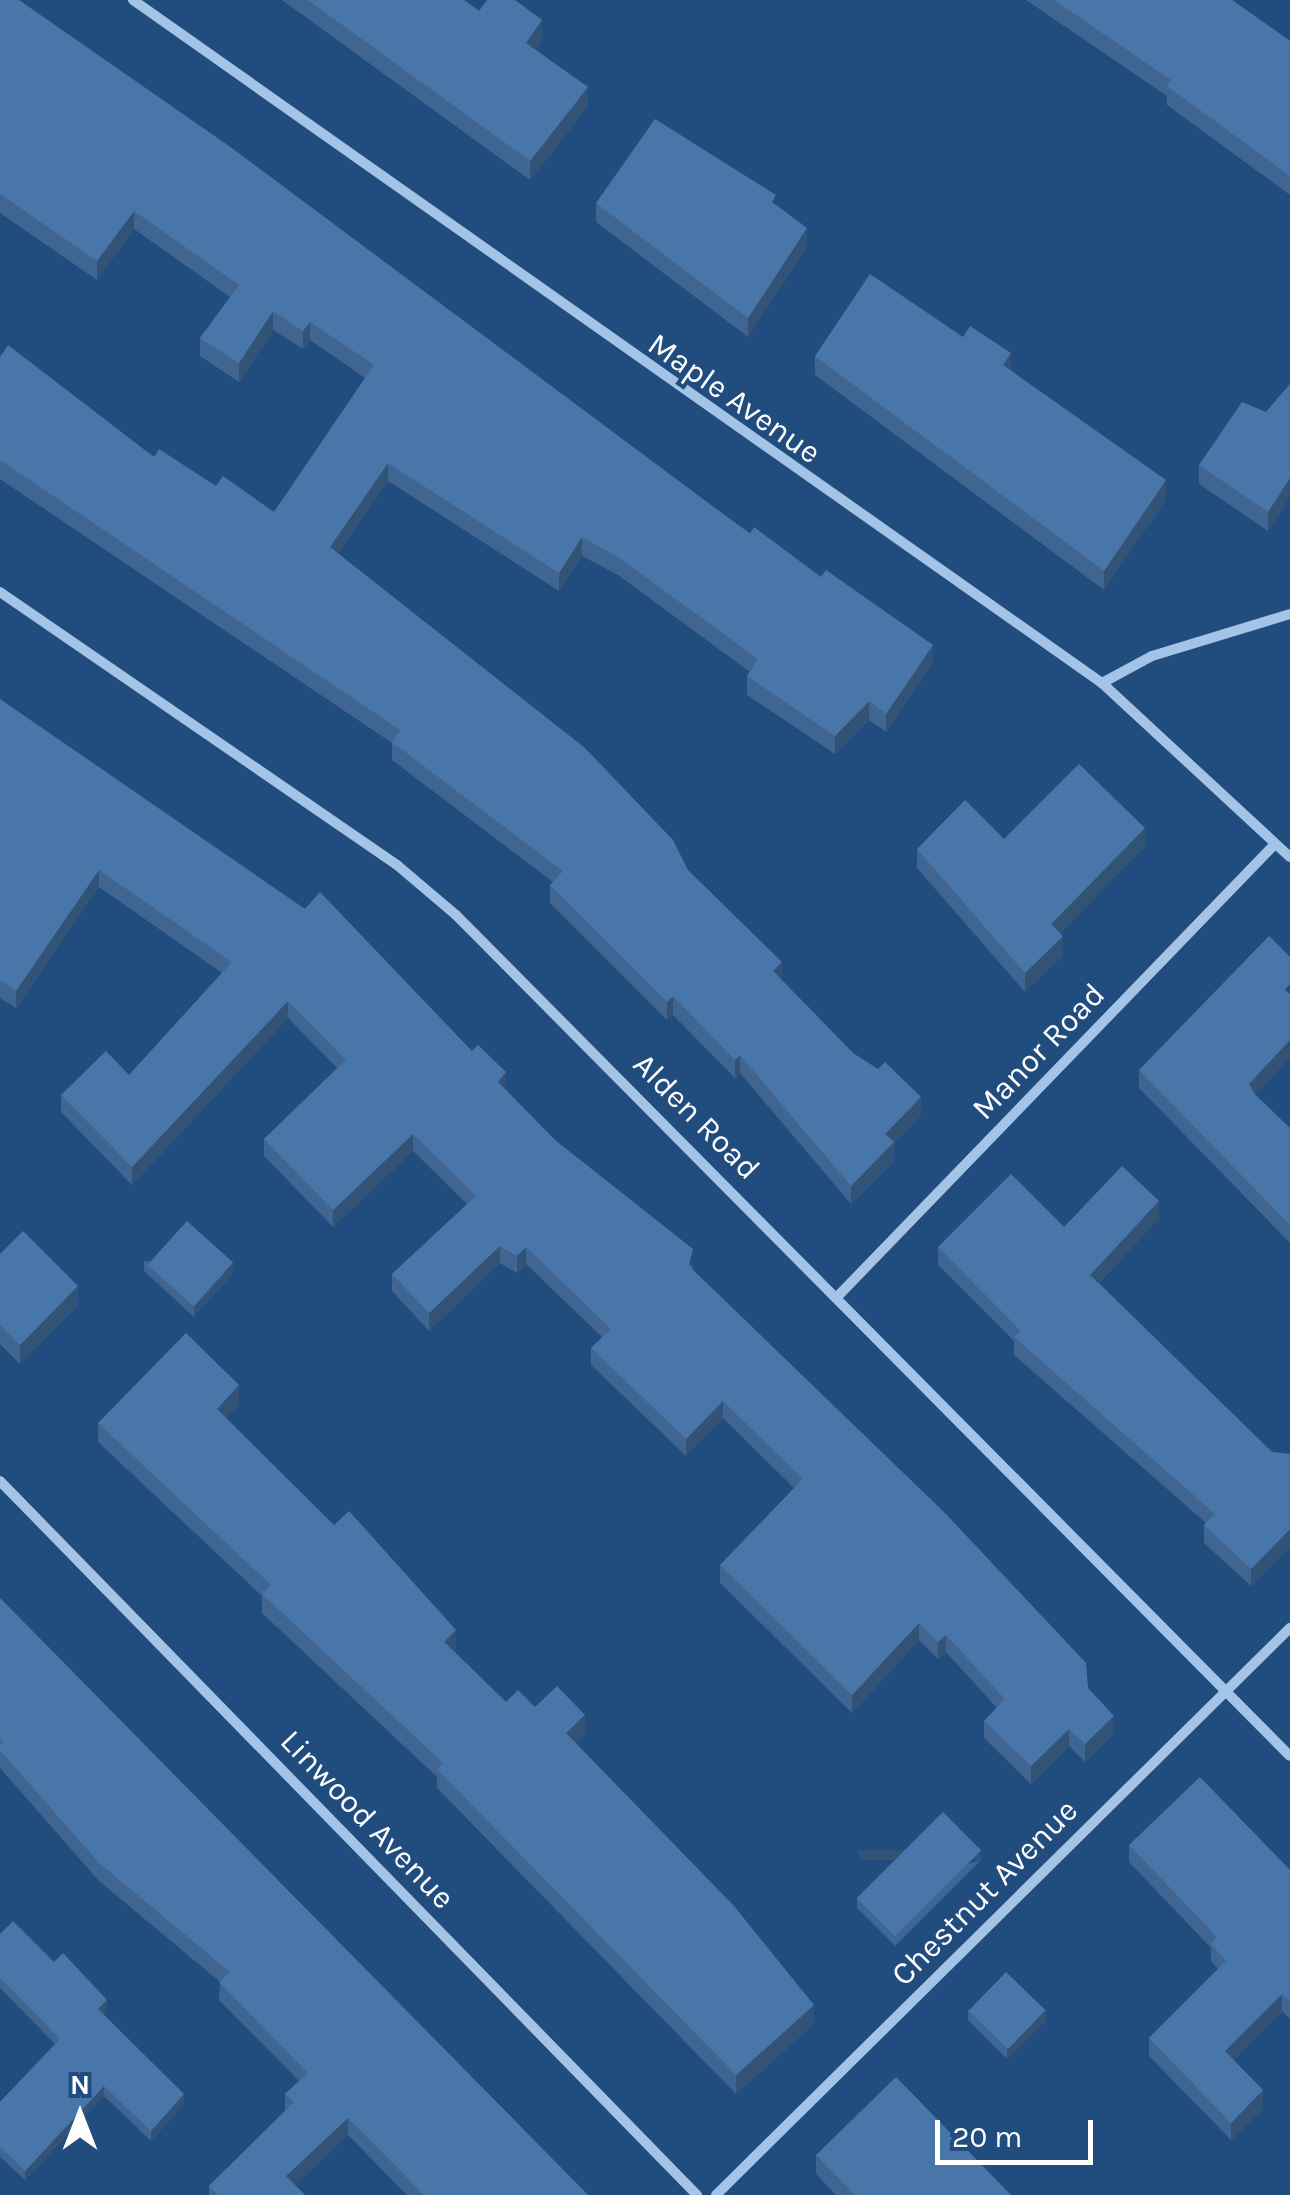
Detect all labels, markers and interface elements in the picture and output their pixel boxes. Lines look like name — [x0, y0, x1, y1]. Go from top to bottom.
street label: Maple Avenue — [640, 325, 828, 473]
street label: Manor Road — [965, 976, 1113, 1128]
street label: Alden Road — [625, 1046, 767, 1188]
street label: Linwood Avenue — [272, 1723, 462, 1917]
street label: Chestnut Avenue — [884, 1792, 1086, 1994]
north arrow — [30, 2065, 130, 2165]
text: N — [70, 2068, 90, 2101]
scale bar — [940, 2100, 1098, 2162]
text: 20 m — [952, 2119, 1022, 2155]

